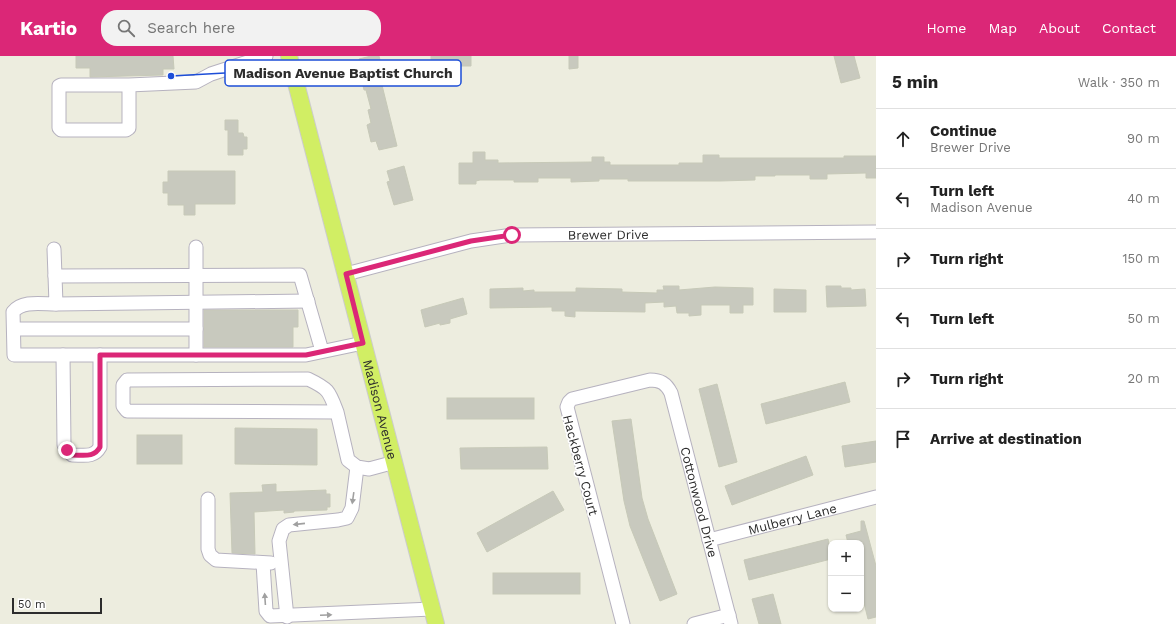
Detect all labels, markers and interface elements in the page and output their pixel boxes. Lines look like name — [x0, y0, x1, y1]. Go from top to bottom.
search box — [101, 10, 381, 46]
text: Kartio — [20, 17, 77, 40]
icon: search — [115, 17, 137, 39]
text: Search here — [147, 19, 235, 37]
text: Home — [926, 20, 966, 36]
text: Map — [988, 20, 1017, 36]
text: About — [1039, 20, 1080, 36]
text: Contact — [1102, 20, 1156, 36]
callout: Madison Avenue Baptist Church — [225, 60, 461, 86]
text: Madison Avenue Baptist Church — [233, 65, 453, 81]
text: 5 min — [892, 72, 938, 92]
text: Walk · 350 m — [1078, 75, 1160, 90]
text: Continue — [930, 122, 997, 140]
icon: ahead — [892, 128, 914, 150]
text: 90 m — [1127, 131, 1160, 146]
text: Brewer Drive — [930, 140, 1011, 155]
text: Turn left — [930, 182, 994, 200]
icon: left — [892, 188, 914, 210]
text: 40 m — [1127, 191, 1160, 206]
text: Madison Avenue — [930, 200, 1033, 215]
route start — [503, 226, 521, 244]
street label: Brewer Drive — [568, 227, 649, 243]
icon: right — [892, 248, 914, 270]
text: Turn right — [930, 250, 1003, 268]
text: 150 m — [1122, 251, 1160, 266]
icon: left — [892, 308, 914, 330]
text: Turn left — [930, 310, 994, 328]
text: 50 m — [1128, 311, 1160, 326]
street label: Madison Avenue — [360, 358, 400, 461]
icon: right — [892, 368, 914, 390]
text: Turn right — [930, 370, 1003, 388]
text: 20 m — [1128, 371, 1160, 386]
street label: Hackberry Court — [560, 413, 601, 518]
icon: arrive — [892, 428, 914, 450]
text: Arrive at destination — [930, 430, 1082, 448]
route end — [58, 441, 76, 459]
street label: Cottonwood Drive — [677, 445, 720, 559]
one-way arrow — [350, 492, 356, 504]
street label: Mulberry Lane — [747, 500, 838, 538]
one-way arrow — [293, 521, 305, 527]
map controls — [828, 540, 864, 612]
button: + — [828, 540, 864, 576]
button: − — [828, 576, 864, 612]
one-way arrow — [262, 593, 269, 605]
scale bar — [12, 596, 102, 615]
text: 50 m — [18, 598, 45, 611]
one-way arrow — [320, 611, 332, 618]

